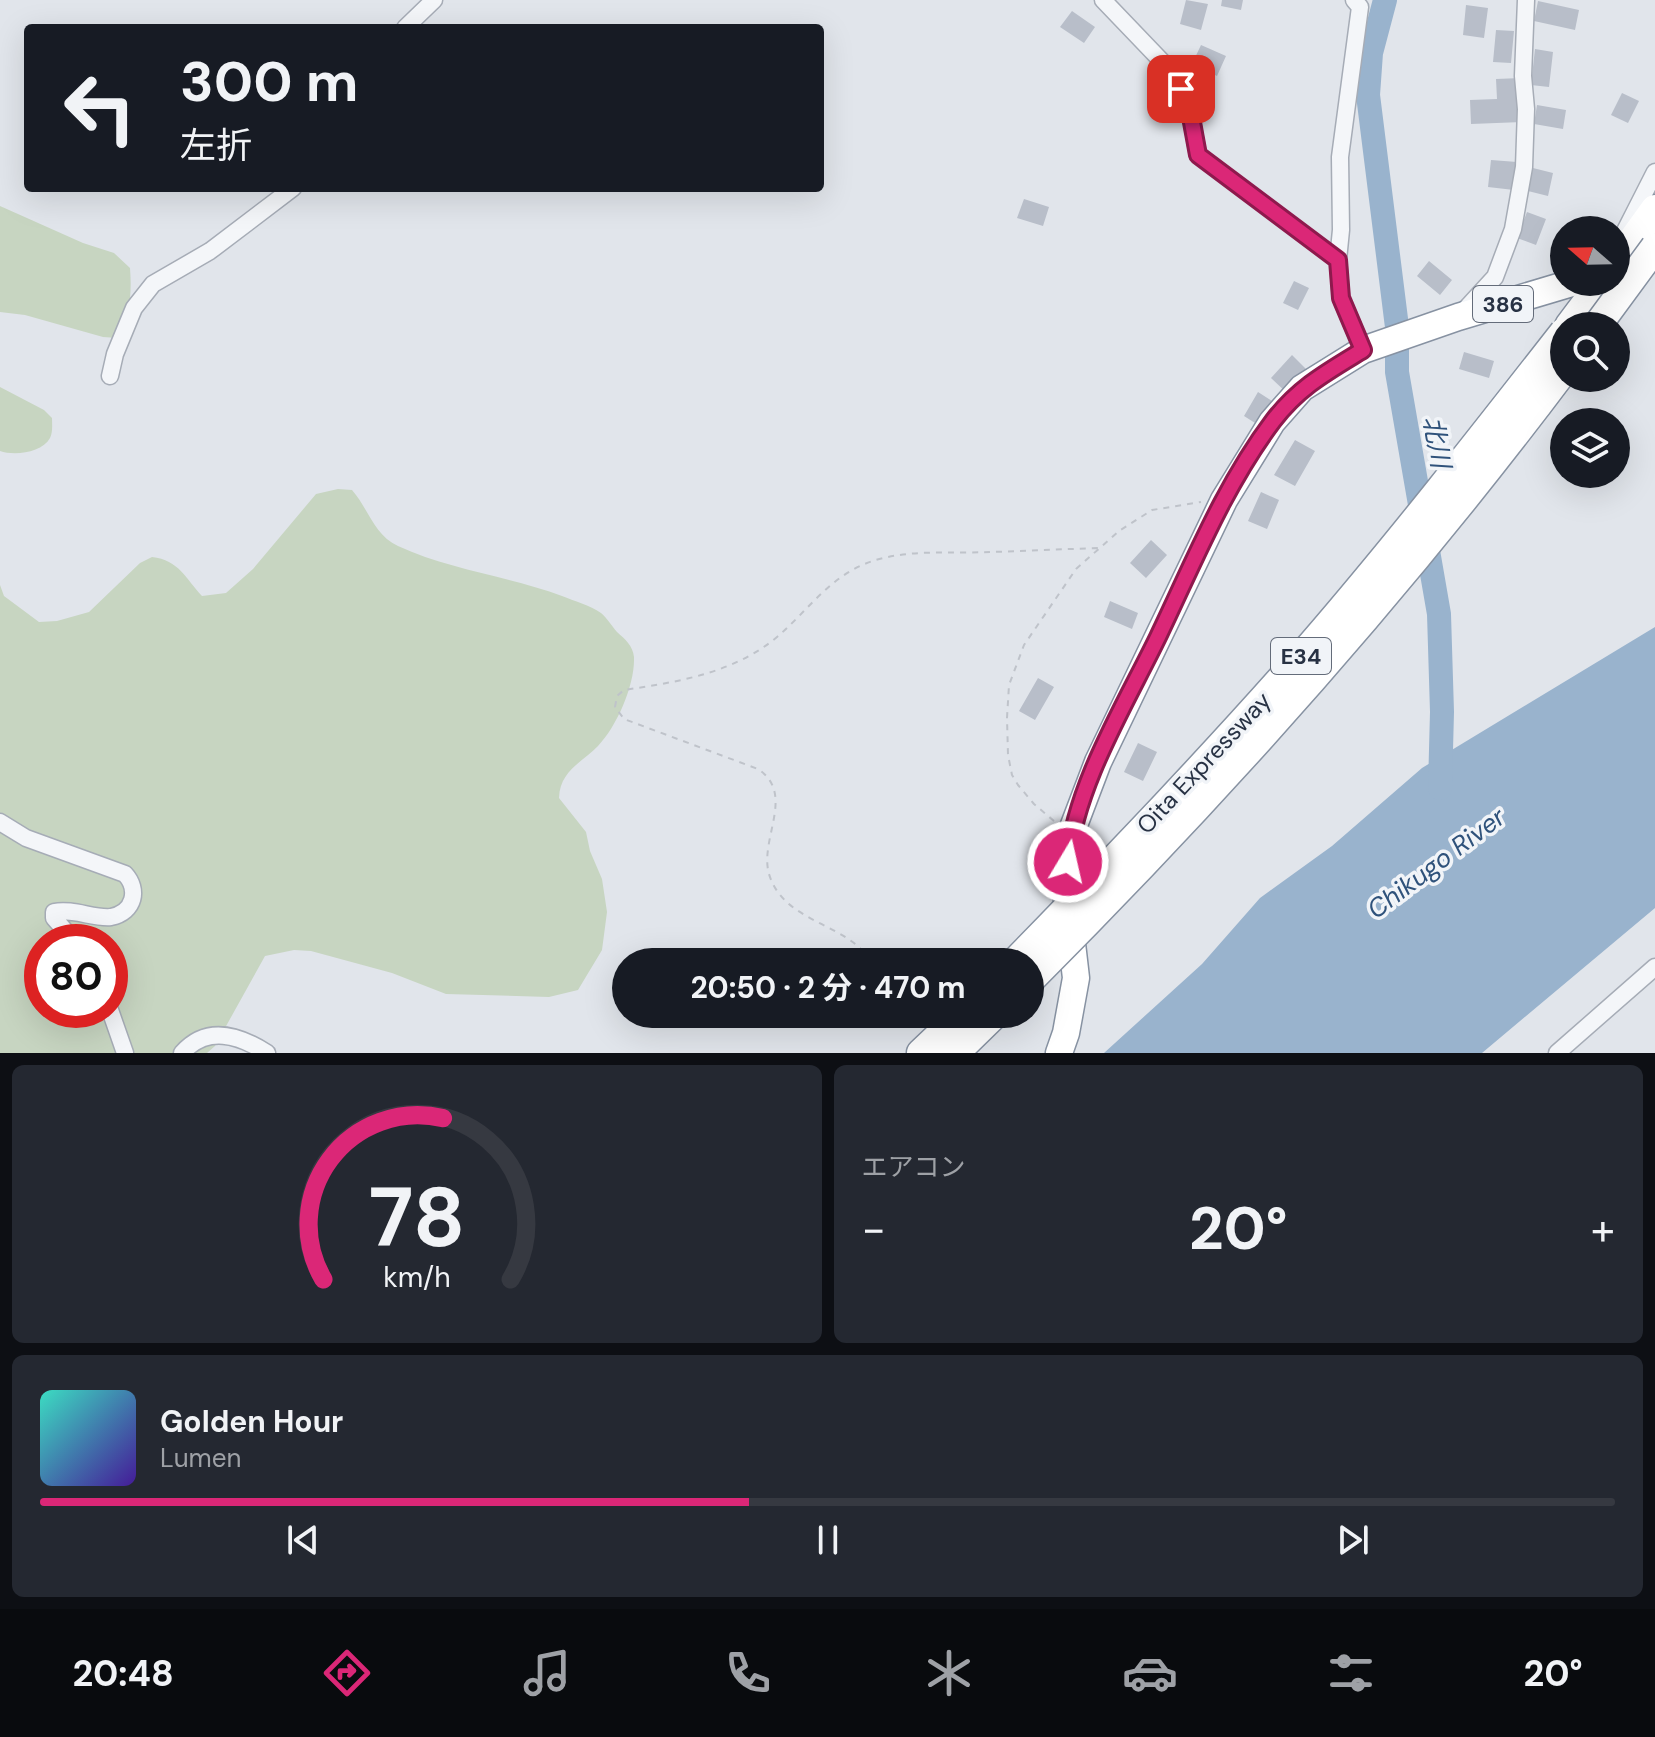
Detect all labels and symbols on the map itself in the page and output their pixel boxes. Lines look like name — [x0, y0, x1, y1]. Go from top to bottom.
pin — [1147, 55, 1215, 123]
north arrow — [1550, 216, 1630, 296]
road number: 386 — [1473, 286, 1533, 322]
water label: 北川 — [1416, 413, 1459, 474]
road number: E34 — [1271, 638, 1331, 674]
street label: Oita Expressway — [1130, 685, 1277, 840]
water label: Chikugo River — [1360, 799, 1513, 926]
position arrow — [1026, 820, 1110, 904]
speed limit sign: 80 — [24, 924, 128, 1028]

